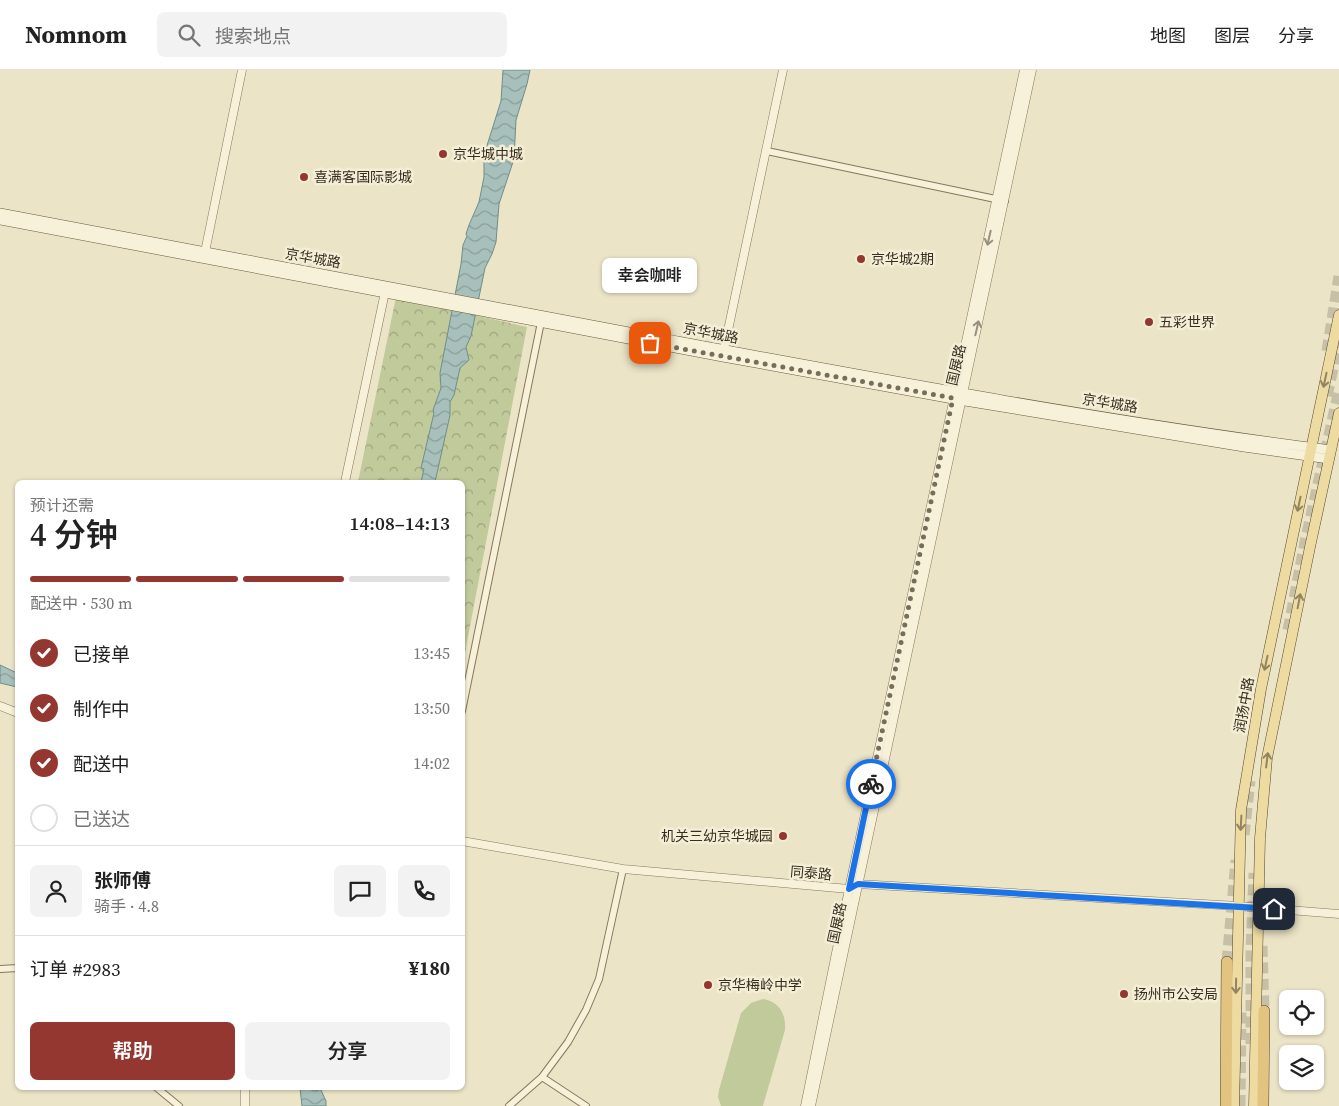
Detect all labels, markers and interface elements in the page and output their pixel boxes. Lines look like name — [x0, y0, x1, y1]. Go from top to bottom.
search box — [157, 12, 507, 57]
text: Nomnom — [25, 18, 127, 51]
icon: search — [175, 21, 203, 49]
text: 搜索地点 — [215, 23, 291, 49]
text: 地图 — [1150, 23, 1186, 48]
text: 图层 — [1214, 23, 1250, 48]
text: 分享 — [1278, 23, 1314, 48]
place label: 京华城中城 — [453, 144, 523, 164]
marker: 京华城中城 — [437, 148, 449, 160]
place label: 喜满客国际影城 — [314, 167, 412, 187]
marker: 喜满客国际影城 — [298, 171, 310, 183]
one-way arrow — [984, 229, 993, 245]
street label: 京华城路 — [284, 243, 342, 273]
place label: 京华城2期 — [871, 249, 934, 269]
marker: 京华城2期 — [855, 253, 867, 265]
callout: 幸会咖啡 — [602, 258, 698, 293]
text: 幸会咖啡 — [617, 264, 682, 286]
place label: 五彩世界 — [1159, 312, 1215, 332]
marker: 五彩世界 — [1143, 316, 1155, 328]
street label: 京华城路 — [682, 318, 740, 348]
one-way arrow — [973, 320, 982, 336]
pin — [629, 322, 671, 364]
icon: bag — [636, 329, 664, 357]
street label: 国展路 — [942, 342, 970, 388]
one-way arrow — [1320, 371, 1329, 387]
street label: 京华城路 — [1081, 389, 1139, 417]
text: 预计还需 — [30, 494, 94, 516]
one-way arrow — [1294, 495, 1304, 511]
text: 14:08–14:13 — [350, 510, 450, 536]
text: 4 分钟 — [30, 513, 118, 557]
text: 配送中 · 530 m — [30, 592, 132, 614]
one-way arrow — [1294, 593, 1304, 609]
icon: check — [30, 639, 58, 667]
text: 已接单 — [73, 641, 130, 667]
text: 13:45 — [413, 642, 450, 664]
one-way arrow — [1261, 655, 1270, 671]
street label: 润扬中路 — [1229, 676, 1259, 734]
icon: check — [30, 694, 58, 722]
text: 制作中 — [73, 696, 130, 722]
text: 13:50 — [413, 697, 450, 719]
icon: check — [30, 749, 58, 777]
text: 配送中 — [73, 751, 130, 777]
text: 14:02 — [413, 752, 450, 774]
one-way arrow — [1262, 753, 1272, 769]
courier — [846, 759, 896, 809]
icon: bike — [857, 770, 885, 798]
text: 已送达 — [73, 806, 130, 832]
one-way arrow — [1236, 815, 1245, 831]
place label: 机关三幼京华城园 — [661, 826, 773, 846]
marker: 机关三幼京华城园 — [777, 830, 789, 842]
street label: 同泰路 — [789, 861, 833, 885]
button: person — [30, 865, 82, 917]
button: chat — [334, 865, 386, 917]
button: phone — [398, 865, 450, 917]
text: 张师傅 — [94, 867, 151, 893]
pin — [1253, 888, 1295, 930]
text: 骑手 · 4.8 — [94, 895, 159, 917]
icon: home — [1260, 895, 1288, 923]
street label: 国展路 — [823, 900, 851, 946]
text: ¥180 — [409, 955, 450, 981]
text: 订单 #2983 — [30, 956, 120, 982]
place label: 京华梅岭中学 — [718, 975, 802, 995]
one-way arrow — [1231, 977, 1241, 993]
marker: 京华梅岭中学 — [702, 979, 714, 991]
place label: 扬州市公安局 — [1134, 984, 1218, 1004]
marker: 扬州市公安局 — [1118, 988, 1130, 1000]
map controls — [1279, 990, 1324, 1090]
button: locate — [1279, 990, 1324, 1035]
button: 帮助 — [30, 1022, 235, 1080]
button: 分享 — [245, 1022, 450, 1080]
button: layers — [1279, 1045, 1324, 1090]

